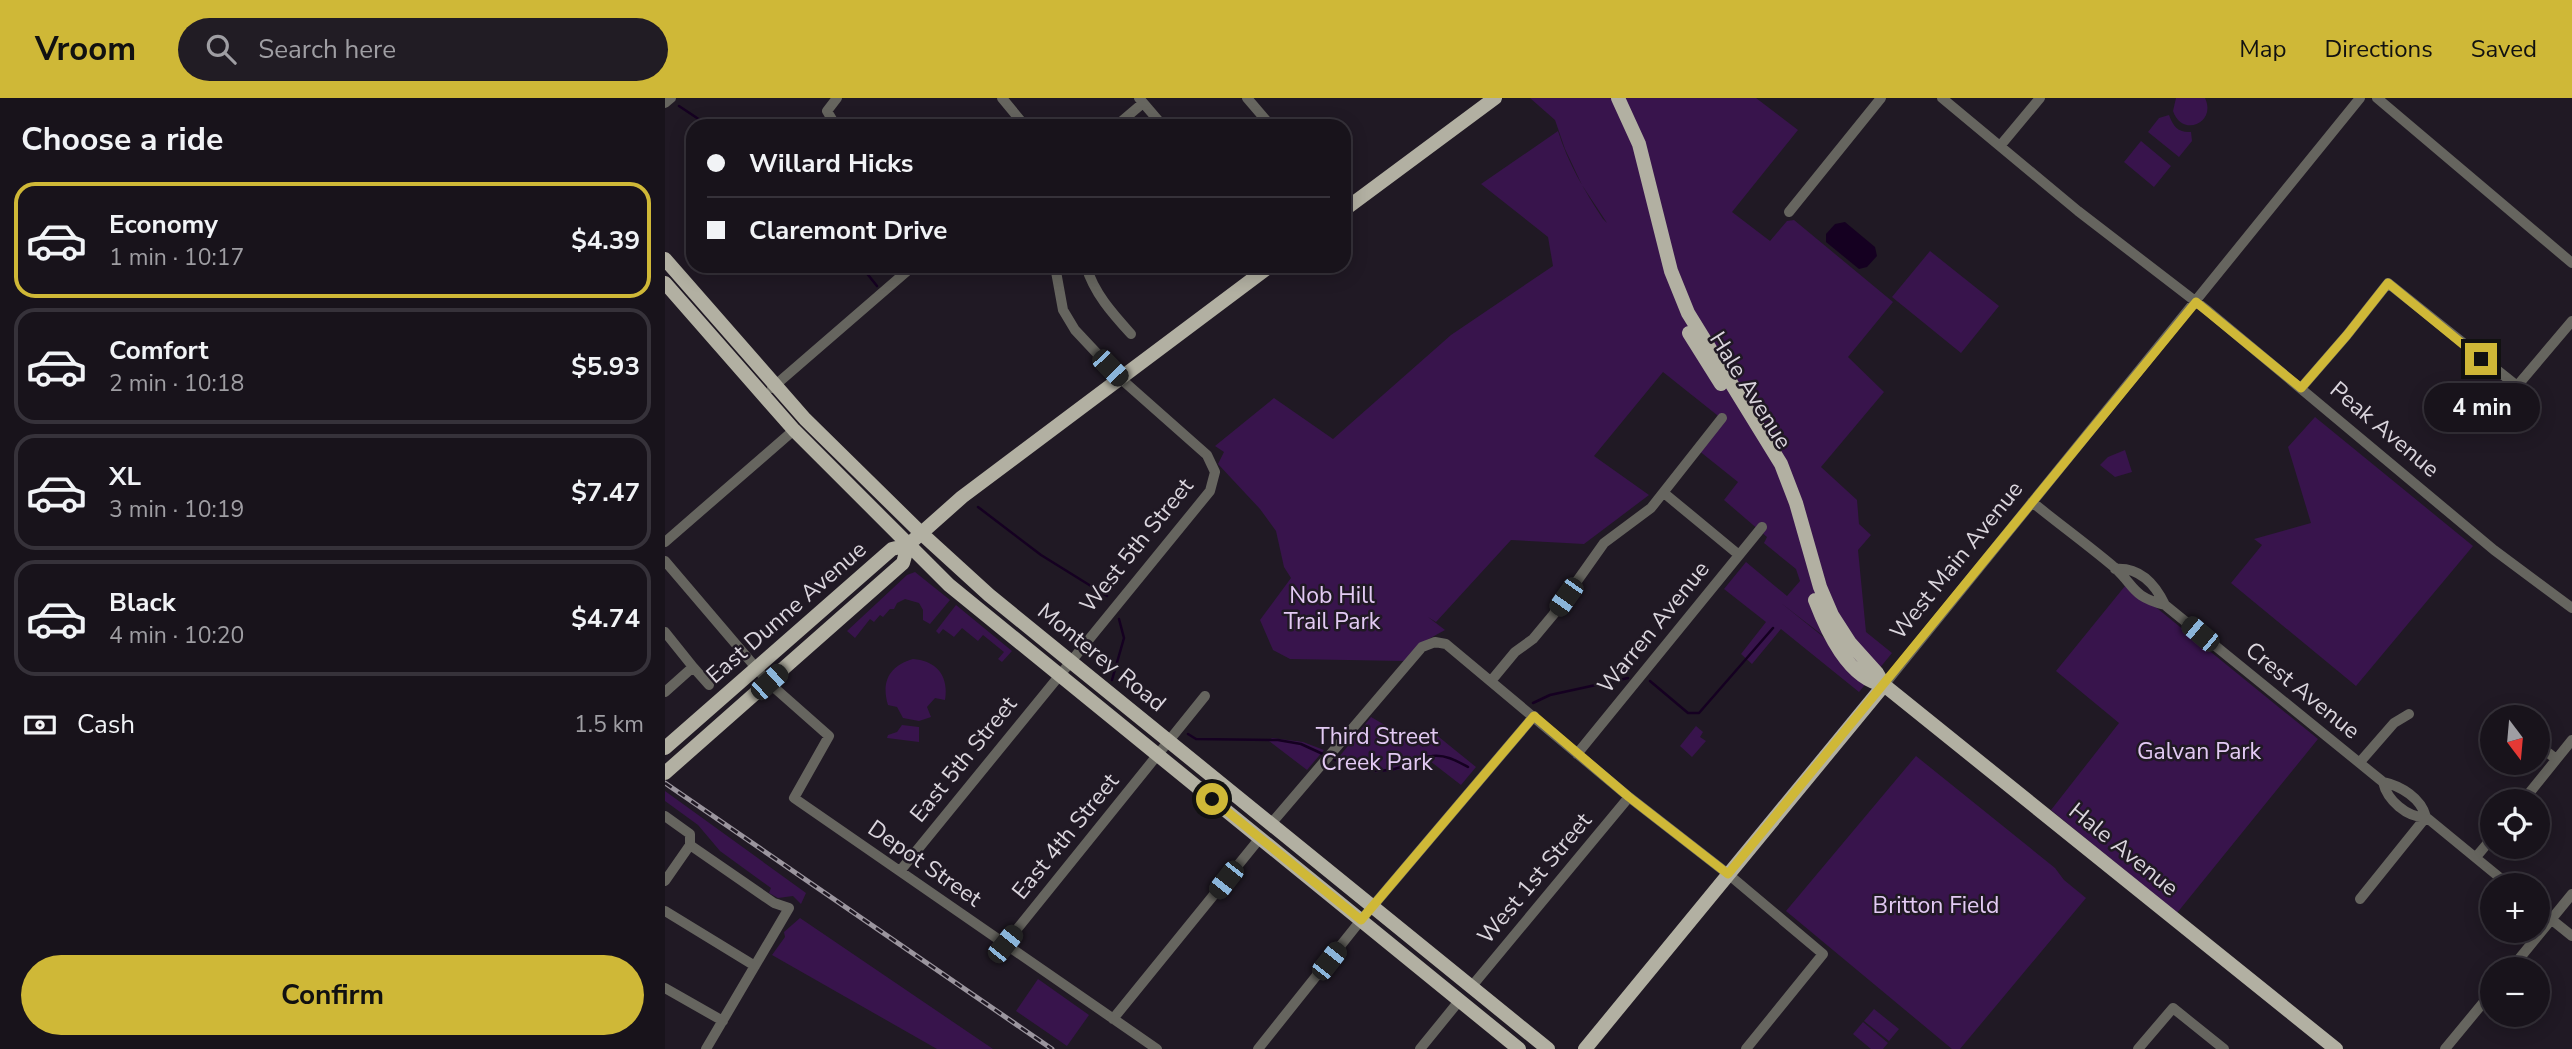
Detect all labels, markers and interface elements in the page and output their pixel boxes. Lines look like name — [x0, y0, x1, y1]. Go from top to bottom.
search box — [178, 18, 668, 81]
text: Vroom — [35, 27, 136, 72]
icon: search — [202, 30, 240, 68]
text: Search here — [258, 32, 396, 67]
text: Map — [2239, 33, 2286, 65]
text: Directions — [2324, 33, 2433, 65]
text: Saved — [2471, 33, 2537, 65]
text: Choose a ride — [21, 118, 223, 161]
text: Willard Hicks — [749, 146, 913, 181]
text: Economy — [109, 207, 218, 242]
icon: car — [25, 209, 88, 272]
text: Claremont Drive — [749, 213, 947, 248]
text: $4.39 — [571, 223, 640, 258]
text: 1 min · 10:17 — [109, 242, 244, 273]
street label: Hale Avenue — [1702, 326, 1799, 455]
text: Comfort — [109, 333, 209, 368]
icon: car — [25, 335, 88, 398]
route end — [2465, 343, 2497, 375]
car — [1088, 346, 1133, 390]
text: $5.93 — [571, 349, 640, 384]
text: 2 min · 10:18 — [109, 368, 244, 399]
street label: Peak Avenue — [2323, 374, 2446, 484]
callout: 4 min — [2423, 384, 2539, 432]
text: 4 min — [2452, 392, 2512, 423]
text: XL — [109, 459, 141, 494]
icon: car — [25, 461, 88, 524]
street label: West 5th Street — [1073, 471, 1201, 619]
text: $7.47 — [571, 475, 640, 510]
street label: West Main Avenue — [1883, 475, 2030, 646]
text: 3 min · 10:19 — [109, 494, 244, 525]
street label: East Dunne Avenue — [700, 534, 873, 691]
street label: Warren Avenue — [1590, 555, 1716, 700]
car — [1546, 574, 1587, 620]
park label: Nob Hill Trail Park — [1284, 580, 1381, 637]
text: Black — [109, 585, 176, 620]
icon: car — [25, 587, 88, 650]
street label: Monterey Road — [1031, 596, 1172, 719]
text: $4.74 — [571, 601, 640, 636]
car — [2178, 612, 2223, 656]
text: 4 min · 10:20 — [109, 620, 244, 651]
street label: Crest Avenue — [2239, 635, 2366, 746]
car — [747, 660, 792, 704]
street label: East 5th Street — [903, 689, 1024, 829]
north arrow — [2480, 705, 2550, 775]
map controls — [2480, 705, 2550, 1027]
icon: cash — [21, 706, 59, 744]
text: Cash — [77, 707, 135, 742]
text: 1.5 km — [574, 709, 644, 740]
park label: Third Street Creek Park — [1316, 721, 1439, 778]
park label: Galvan Park — [2137, 736, 2262, 767]
street label: East 4th Street — [1005, 766, 1126, 906]
route start — [1196, 783, 1228, 815]
button: locate — [2480, 789, 2550, 859]
street label: Hale Avenue — [2062, 796, 2185, 903]
street label: West 1st Street — [1470, 805, 1599, 951]
street label: Depot Street — [862, 813, 988, 915]
car — [1205, 857, 1248, 903]
button: + — [2480, 873, 2550, 943]
park label: Britton Field — [1873, 890, 1999, 921]
car — [984, 921, 1027, 967]
car — [1308, 938, 1351, 984]
button: Confirm — [21, 955, 644, 1035]
button: − — [2480, 957, 2550, 1027]

